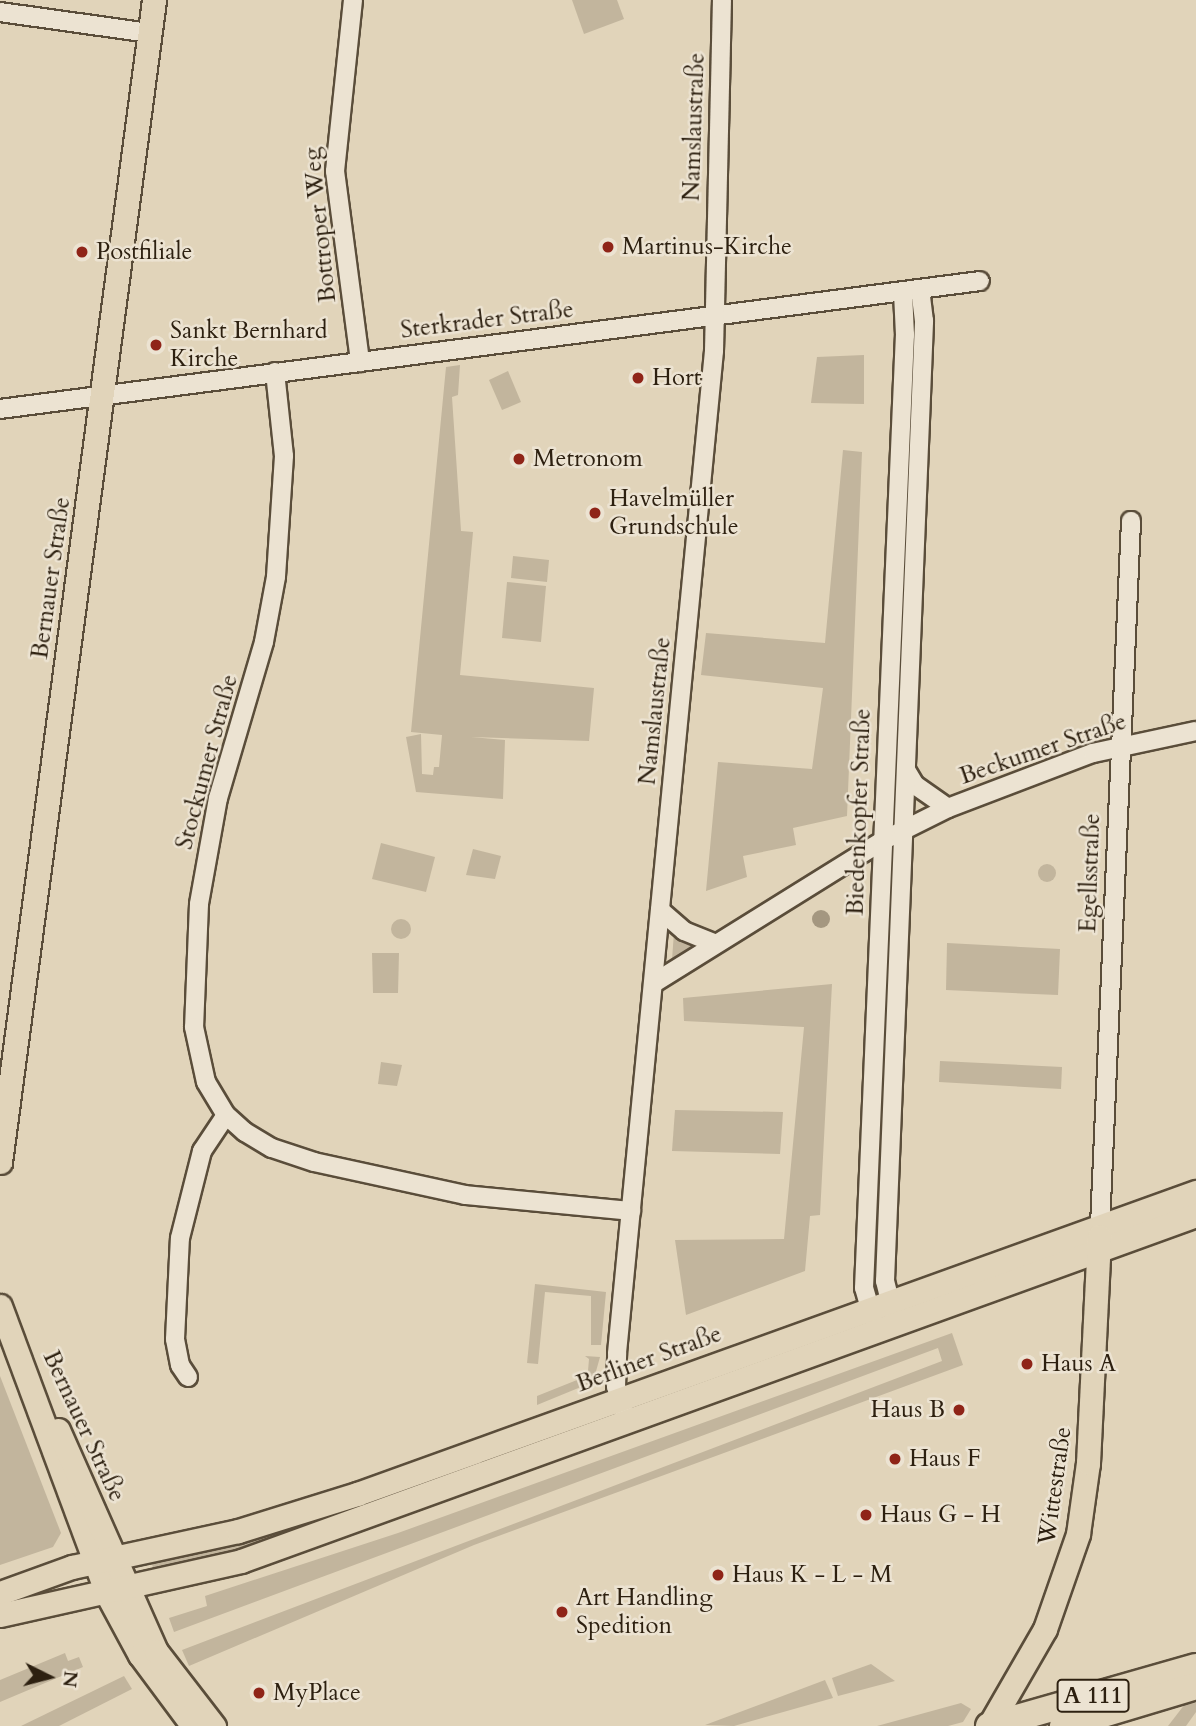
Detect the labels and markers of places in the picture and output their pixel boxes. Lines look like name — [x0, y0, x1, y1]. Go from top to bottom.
place label: Martinus-Kirche — [622, 233, 792, 261]
place label: Postfiliale — [96, 238, 193, 266]
marker: Martinus-Kirche — [600, 239, 616, 255]
marker: Postfiliale — [74, 244, 90, 260]
place label: Sankt Bernhard Kirche — [170, 317, 328, 373]
marker: Sankt Bernhard Kirche — [148, 337, 164, 353]
place label: Hort — [652, 364, 701, 392]
marker: Hort — [630, 370, 646, 386]
place label: Metronom — [533, 445, 643, 473]
marker: Metronom — [511, 451, 527, 467]
place label: Havelmüller Grundschule — [609, 485, 739, 541]
marker: Havelmüller Grundschule — [587, 505, 603, 521]
place label: Haus A — [1041, 1350, 1116, 1378]
marker: Haus A — [1019, 1356, 1035, 1372]
place label: Haus B — [871, 1396, 945, 1424]
marker: Haus B — [951, 1402, 967, 1418]
place label: Haus F — [909, 1445, 981, 1473]
marker: Haus F — [887, 1451, 903, 1467]
place label: Haus G - H — [880, 1501, 1001, 1529]
marker: Haus G - H — [858, 1507, 874, 1523]
place label: Haus K - L - M — [732, 1561, 892, 1589]
marker: Haus K - L - M — [710, 1567, 726, 1583]
place label: Art Handling Spedition — [576, 1584, 713, 1640]
marker: Art Handling Spedition — [554, 1604, 570, 1620]
place label: MyPlace — [273, 1679, 361, 1707]
marker: MyPlace — [251, 1685, 267, 1701]

